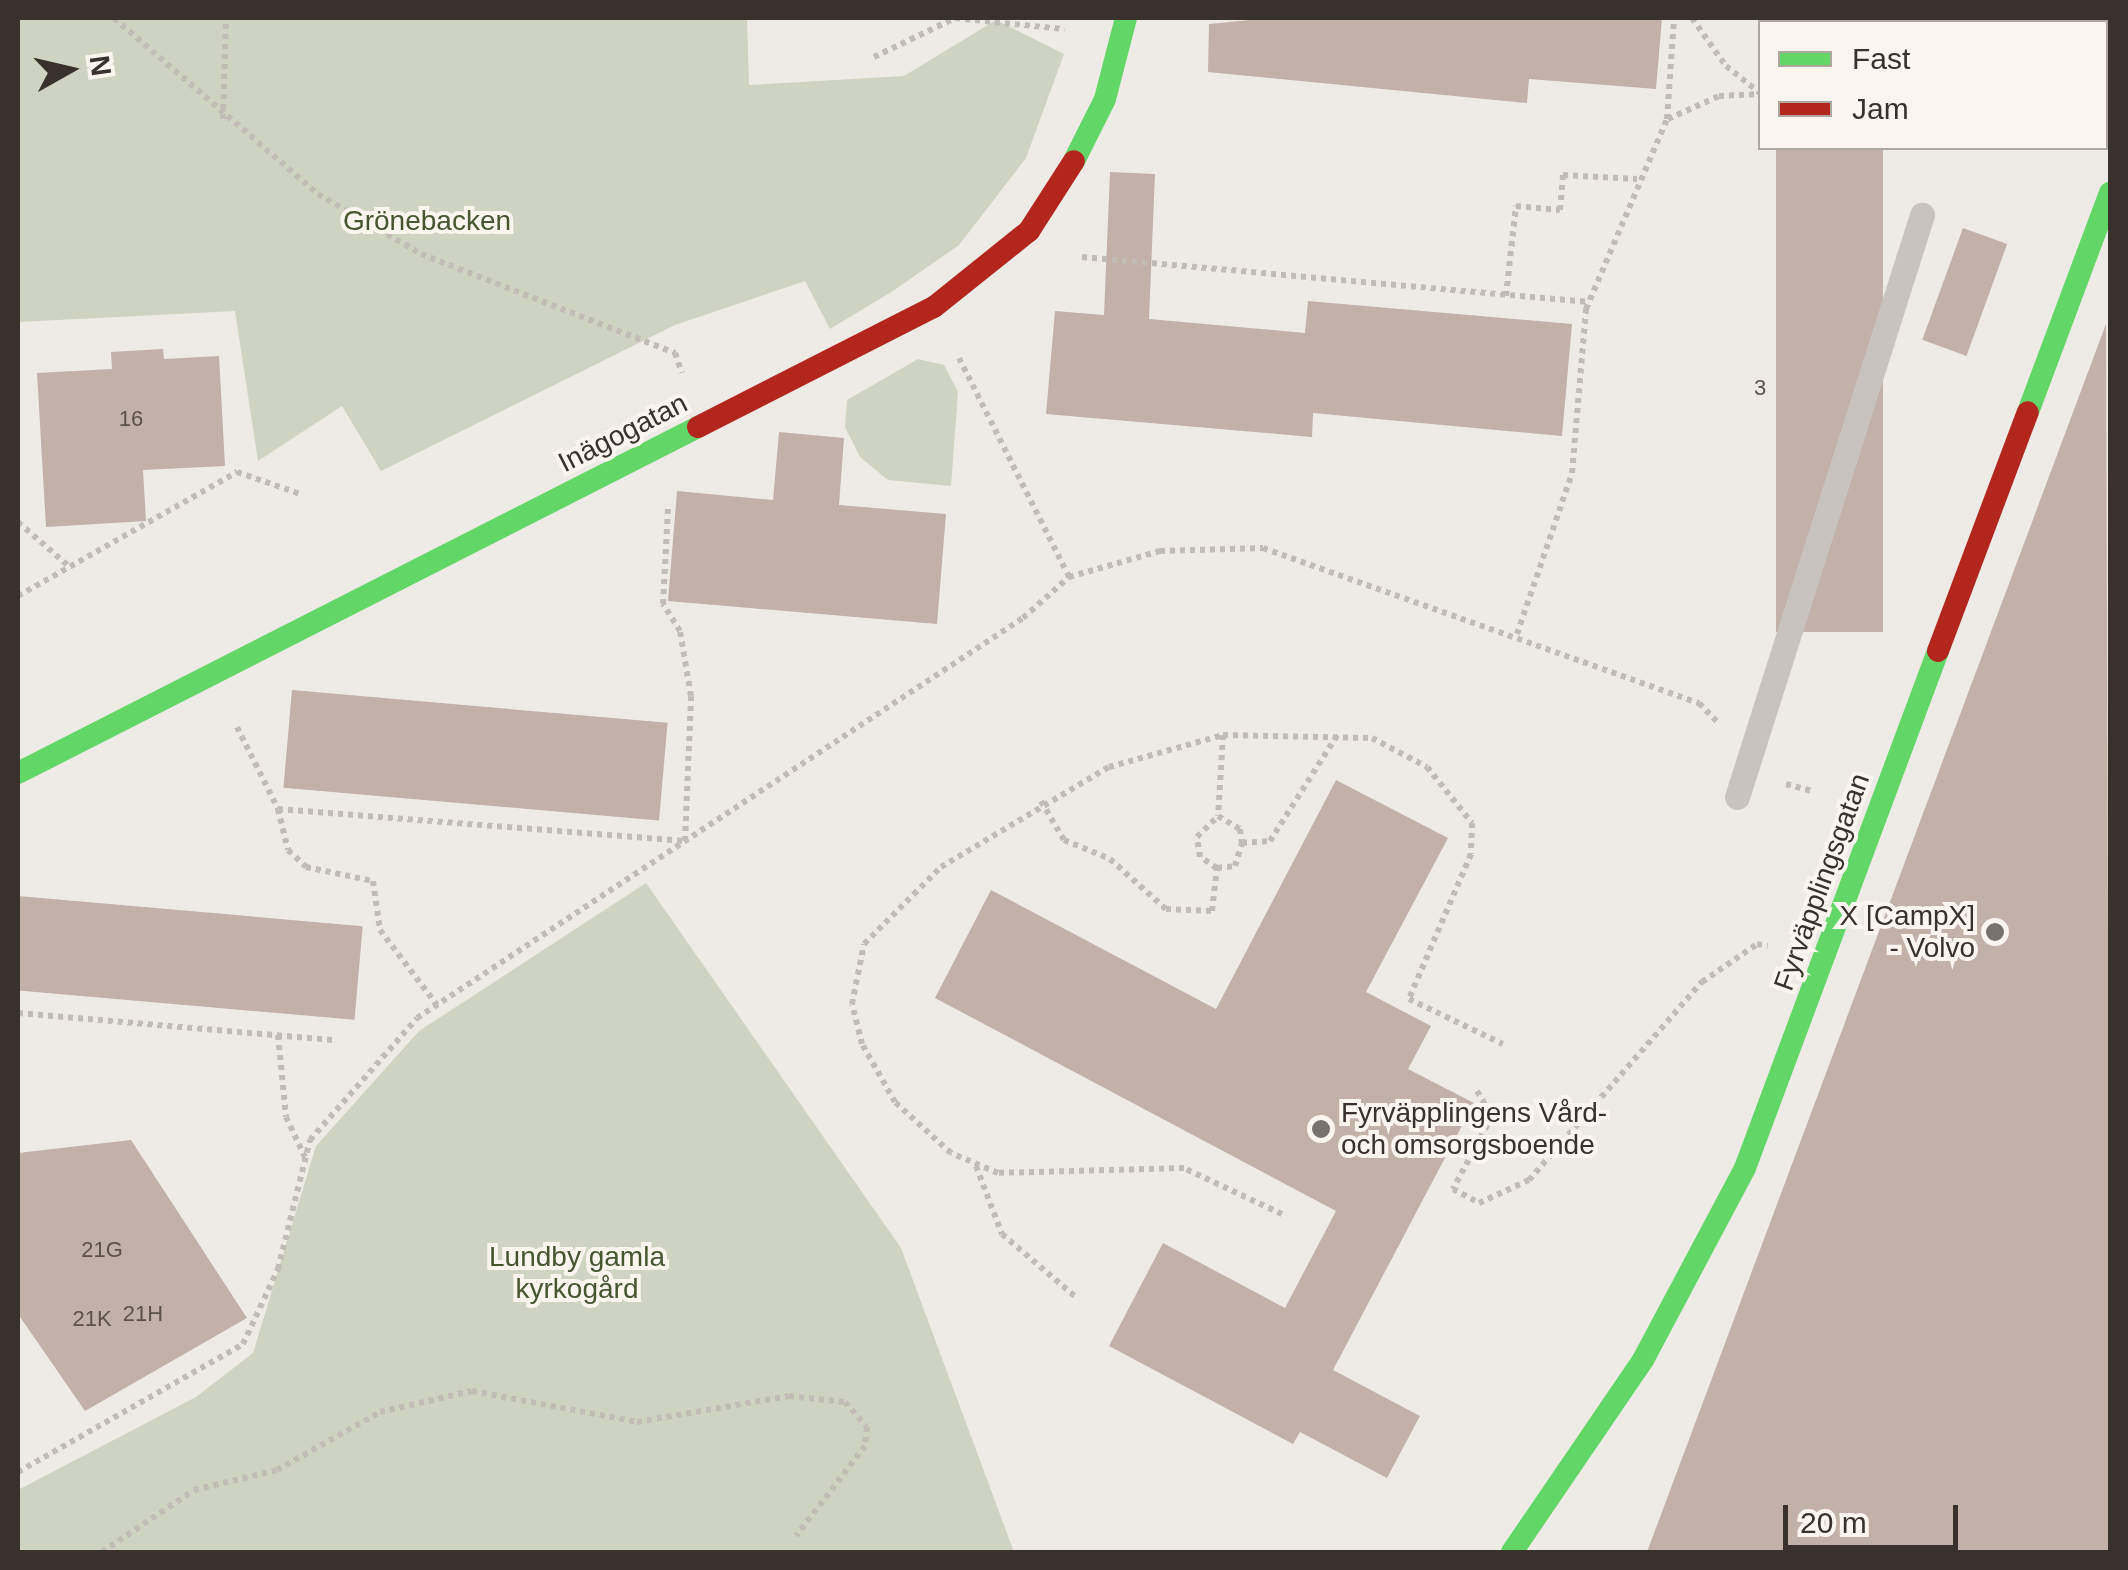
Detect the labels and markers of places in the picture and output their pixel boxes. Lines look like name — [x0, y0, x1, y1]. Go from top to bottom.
place label: X [CampX] - Volvo — [1840, 899, 1975, 965]
marker: X [CampX] - Volvo — [1984, 921, 2006, 943]
place label: Fyrväpplingens Vård- och omsorgsboende — [1341, 1096, 1607, 1162]
marker: Fyrväpplingens Vård- och omsorgsboende — [1310, 1118, 1332, 1140]

